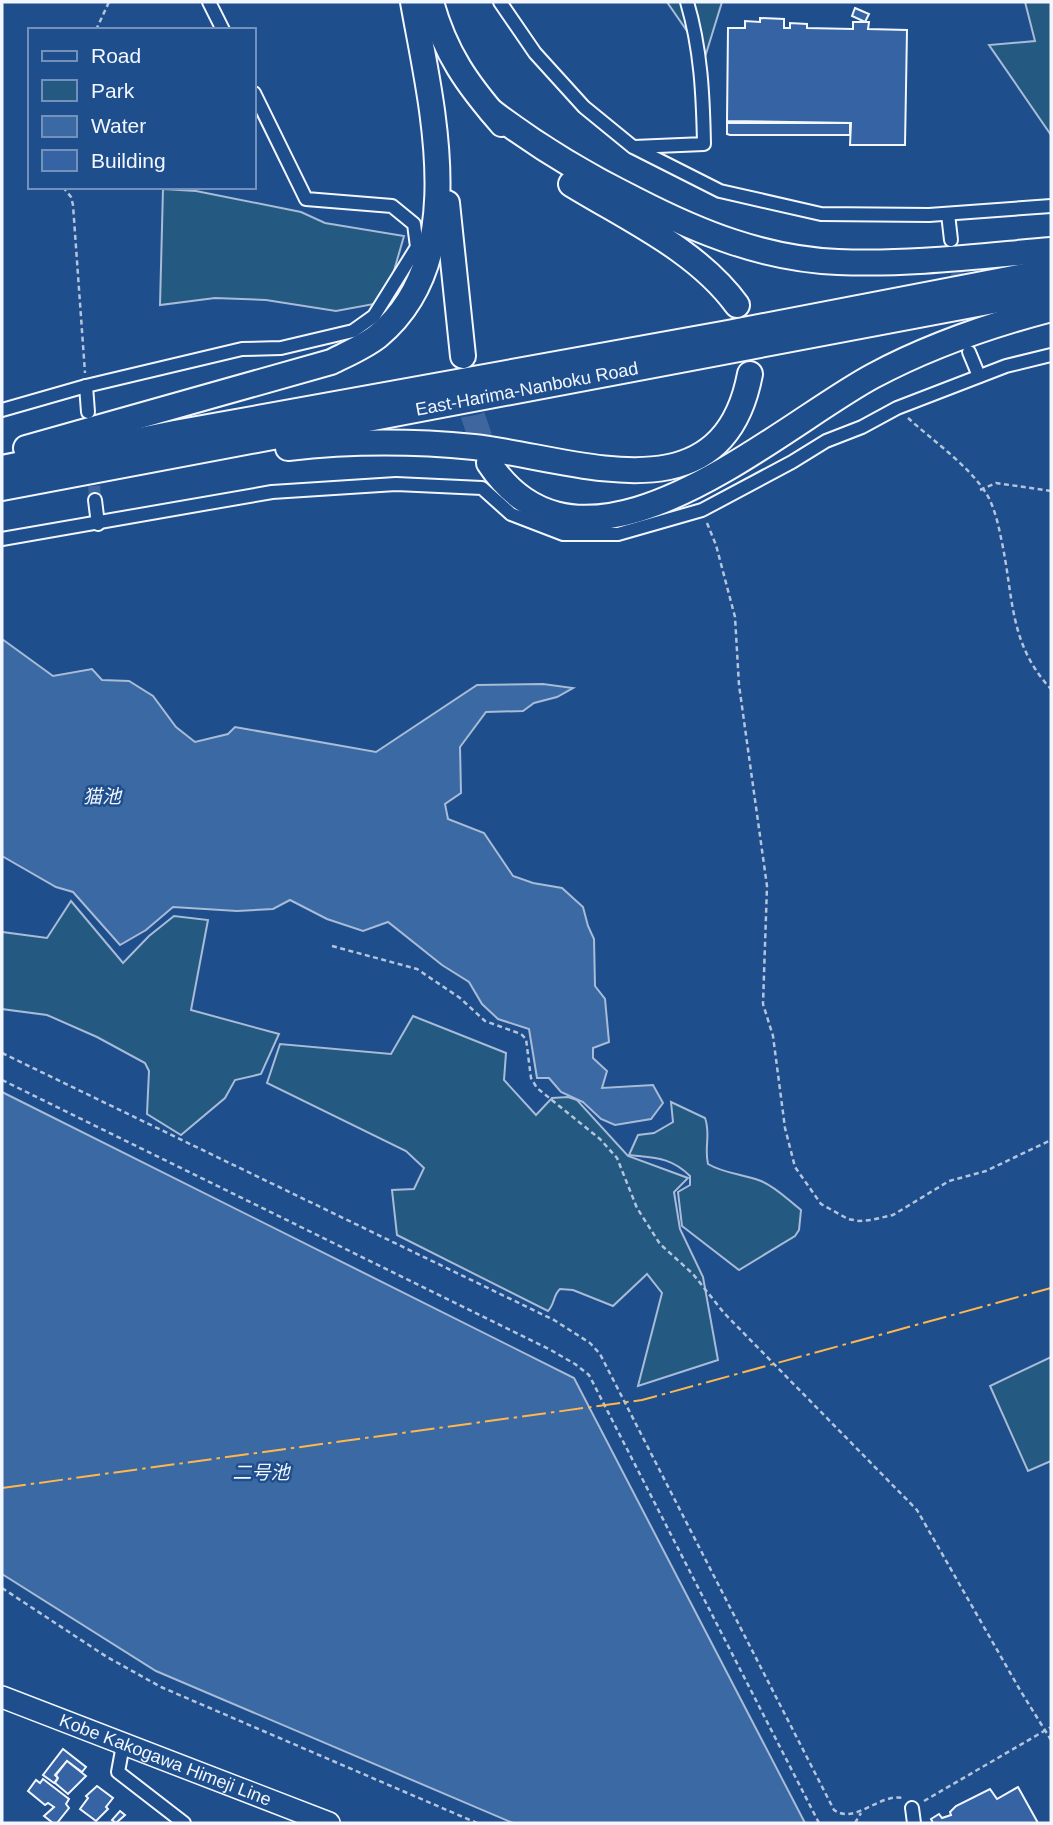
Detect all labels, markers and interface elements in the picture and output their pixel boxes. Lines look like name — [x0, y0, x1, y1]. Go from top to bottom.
legend — [28, 28, 256, 189]
text: Road — [91, 44, 141, 67]
text: Park — [91, 79, 135, 102]
text: Water — [91, 114, 146, 137]
text: Building — [91, 149, 166, 172]
street label: East-Harima-Nanboku Road — [414, 358, 640, 420]
water label: 猫池 — [83, 786, 123, 807]
water label: 二号池 — [232, 1462, 291, 1483]
street label: Kobe Kakogawa Himeji Line — [57, 1710, 274, 1810]

